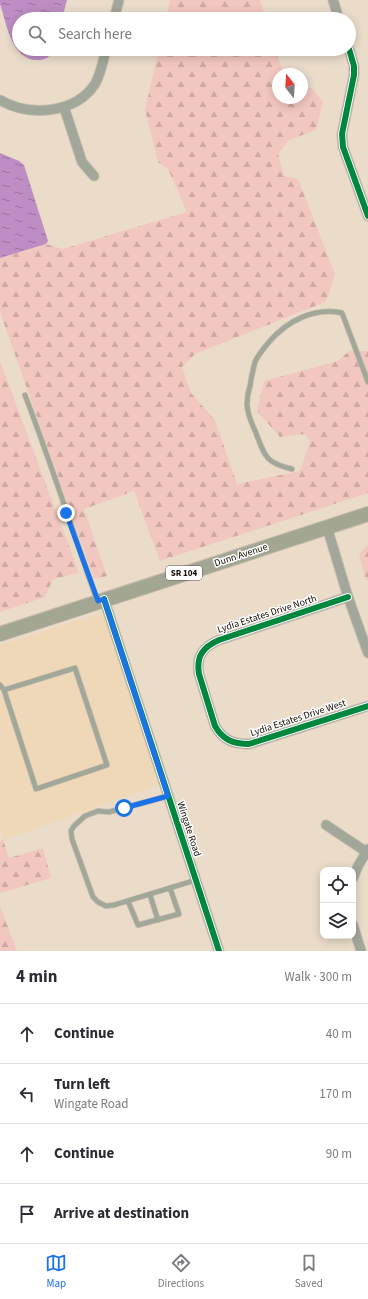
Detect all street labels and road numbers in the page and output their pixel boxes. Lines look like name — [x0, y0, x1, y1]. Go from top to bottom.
street label: Dunn Avenue — [213, 540, 270, 570]
road number: SR 104 — [166, 566, 202, 580]
street label: Lydia Estates Drive North — [215, 591, 319, 637]
street label: Lydia Estates Drive West — [248, 696, 348, 740]
street label: Wingate Road — [173, 800, 205, 858]

